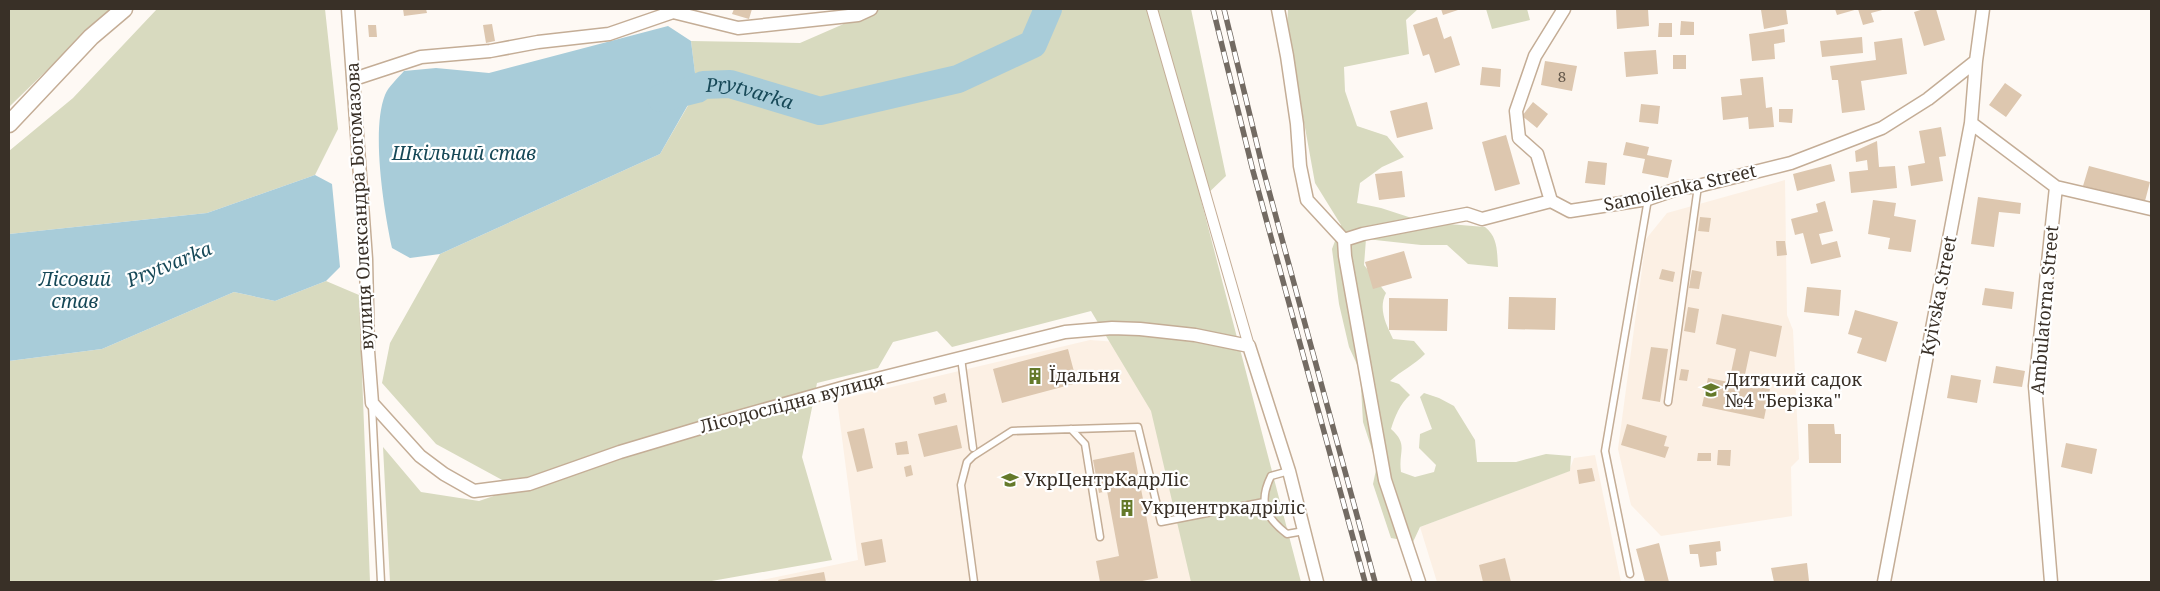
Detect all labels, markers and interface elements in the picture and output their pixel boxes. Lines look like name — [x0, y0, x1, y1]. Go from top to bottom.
street label: вулиця Олександра Богомазова — [339, 61, 379, 351]
house number: 8 — [1558, 66, 1566, 86]
water label: Prytvarka — [704, 69, 796, 115]
water label: Шкільний став — [391, 140, 536, 166]
street label: Samoilenka Street — [1601, 158, 1758, 216]
street label: Ambulatorna Street — [2025, 224, 2063, 396]
street label: Kyivska Street — [1915, 234, 1961, 358]
water label: Prytvarka — [122, 235, 215, 293]
water label: Лісовий став — [38, 266, 111, 314]
place label: Їдальня — [1049, 363, 1120, 387]
street label: Лісодослідна вулиця — [697, 366, 887, 438]
building icon: Їдальня — [1025, 366, 1045, 386]
place label: Дитячий садок №4 "Берізка" — [1725, 367, 1862, 412]
school or university icon: Дитячий садок №4 "Берізка" — [1701, 380, 1721, 400]
place label: УкрЦентрКадрЛіс — [1024, 467, 1189, 491]
school or university icon: УкрЦентрКадрЛіс — [1000, 470, 1020, 490]
place label: Укрцентркадріліс — [1141, 495, 1305, 519]
building icon: Укрцентркадріліс — [1117, 498, 1137, 518]

